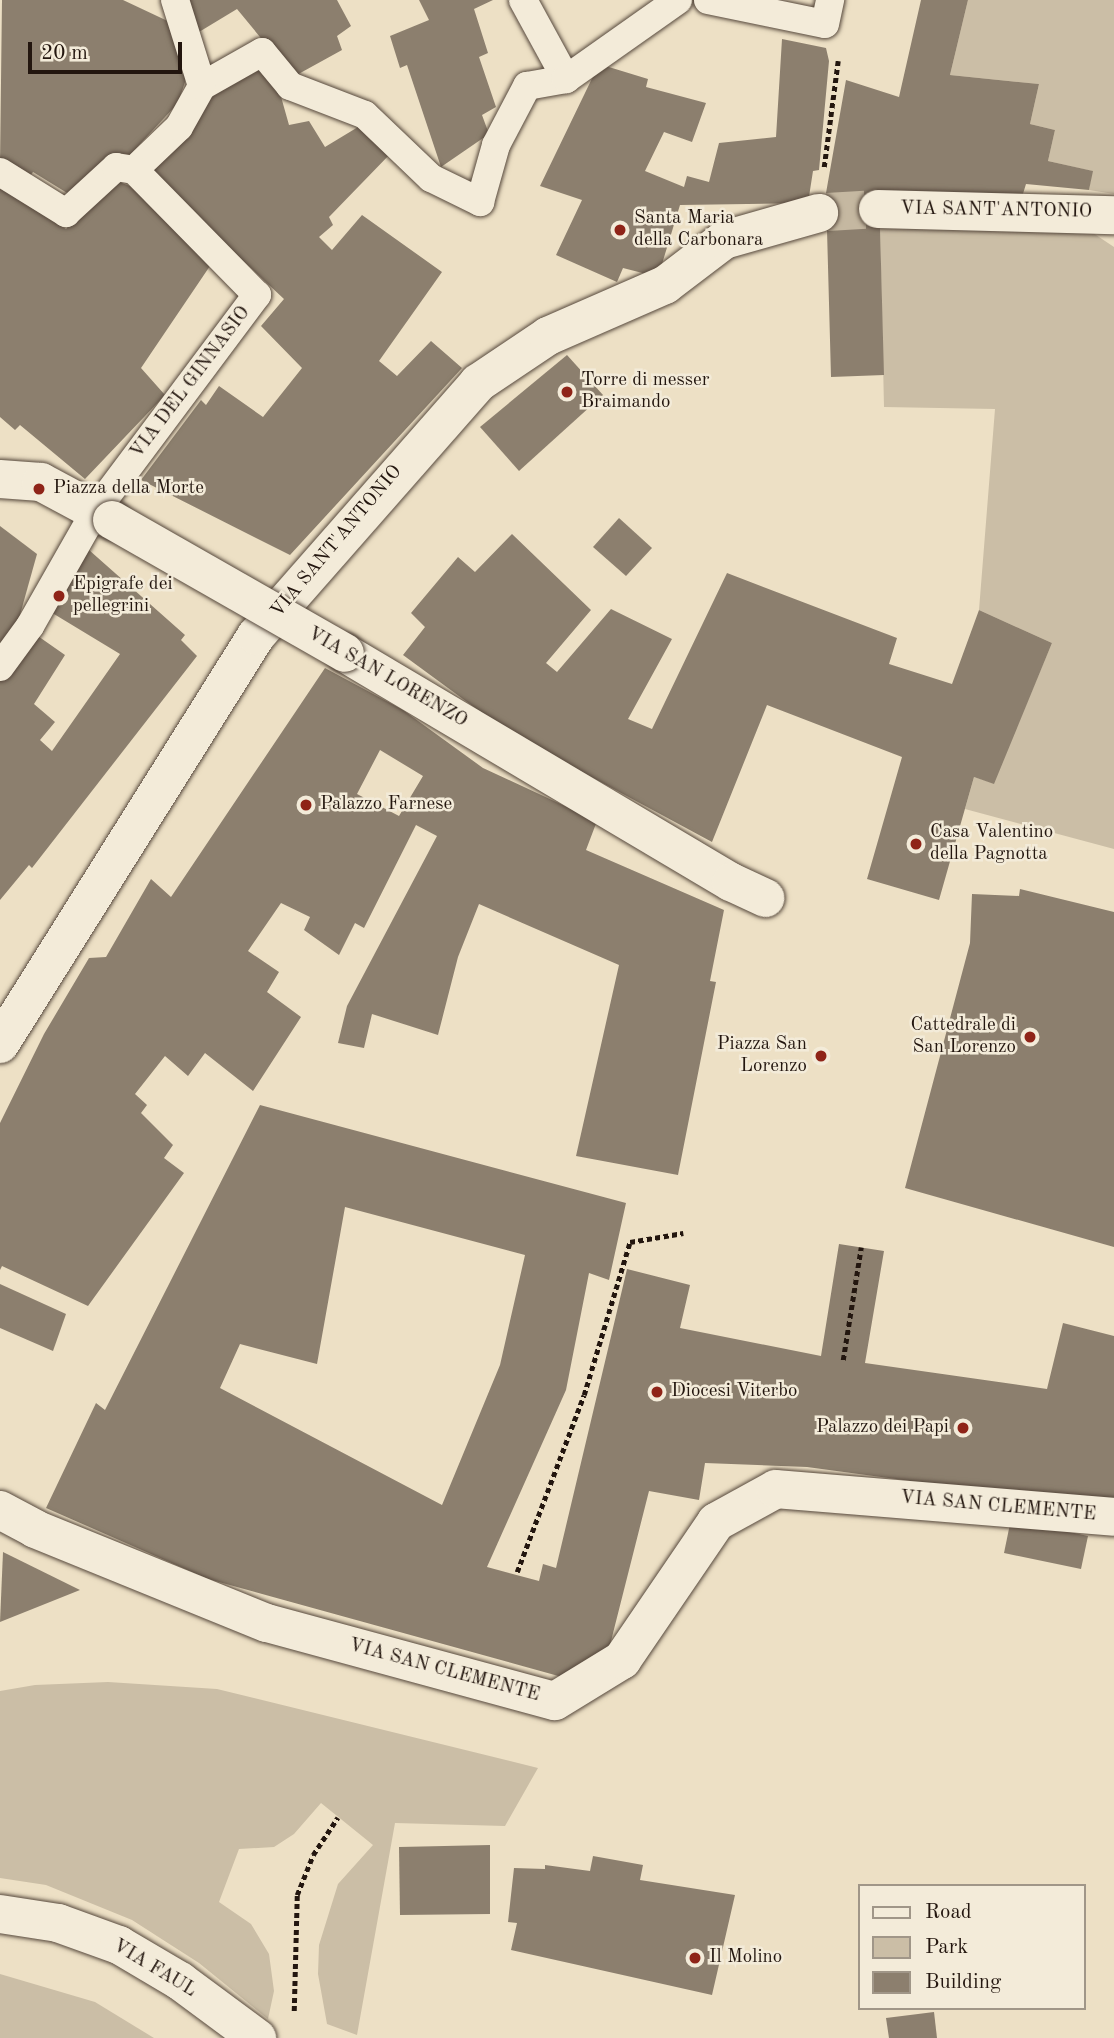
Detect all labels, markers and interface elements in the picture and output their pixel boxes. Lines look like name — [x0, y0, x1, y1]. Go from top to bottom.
scale bar — [32, 28, 186, 72]
text: 20 m — [41, 43, 88, 64]
street label: VIA SANT'ANTONIO — [900, 198, 1092, 224]
place label: Santa Maria della Carbonara — [634, 208, 764, 252]
marker: Santa Maria della Carbonara — [612, 222, 628, 238]
street label: VIA DEL GINNASIO — [126, 302, 256, 464]
place label: Torre di messer Braimando — [581, 370, 710, 414]
marker: Torre di messer Braimando — [559, 384, 575, 400]
street label: VIA SANT'ANTONIO — [267, 461, 407, 623]
place label: Piazza della Morte — [53, 478, 204, 500]
marker: Piazza della Morte — [31, 481, 47, 497]
place label: Epigrafe dei pellegrini — [73, 574, 173, 618]
marker: Epigrafe dei pellegrini — [51, 588, 67, 604]
street label: VIA SAN LORENZO — [303, 623, 471, 733]
place label: Palazzo Farnese — [320, 794, 452, 816]
marker: Palazzo Farnese — [298, 797, 314, 813]
place label: Casa Valentino della Pagnotta — [930, 822, 1053, 866]
marker: Casa Valentino della Pagnotta — [908, 836, 924, 852]
place label: Cattedrale di San Lorenzo — [911, 1015, 1016, 1059]
marker: Cattedrale di San Lorenzo — [1022, 1029, 1038, 1045]
place label: Piazza San Lorenzo — [717, 1034, 807, 1078]
marker: Piazza San Lorenzo — [813, 1048, 829, 1064]
place label: Diocesi Viterbo — [671, 1381, 797, 1403]
marker: Diocesi Viterbo — [649, 1384, 665, 1400]
place label: Palazzo dei Papi — [816, 1417, 949, 1439]
marker: Palazzo dei Papi — [955, 1420, 971, 1436]
street label: VIA SAN CLEMENTE — [899, 1487, 1097, 1527]
street label: VIA SAN CLEMENTE — [346, 1635, 542, 1707]
legend — [858, 1884, 1086, 2010]
text: Road — [925, 1902, 972, 1923]
street label: VIA FAUL — [108, 1935, 200, 2003]
text: Park — [925, 1937, 968, 1958]
place label: Il Molino — [709, 1947, 782, 1969]
marker: Il Molino — [687, 1950, 703, 1966]
text: Building — [925, 1972, 1001, 1993]

